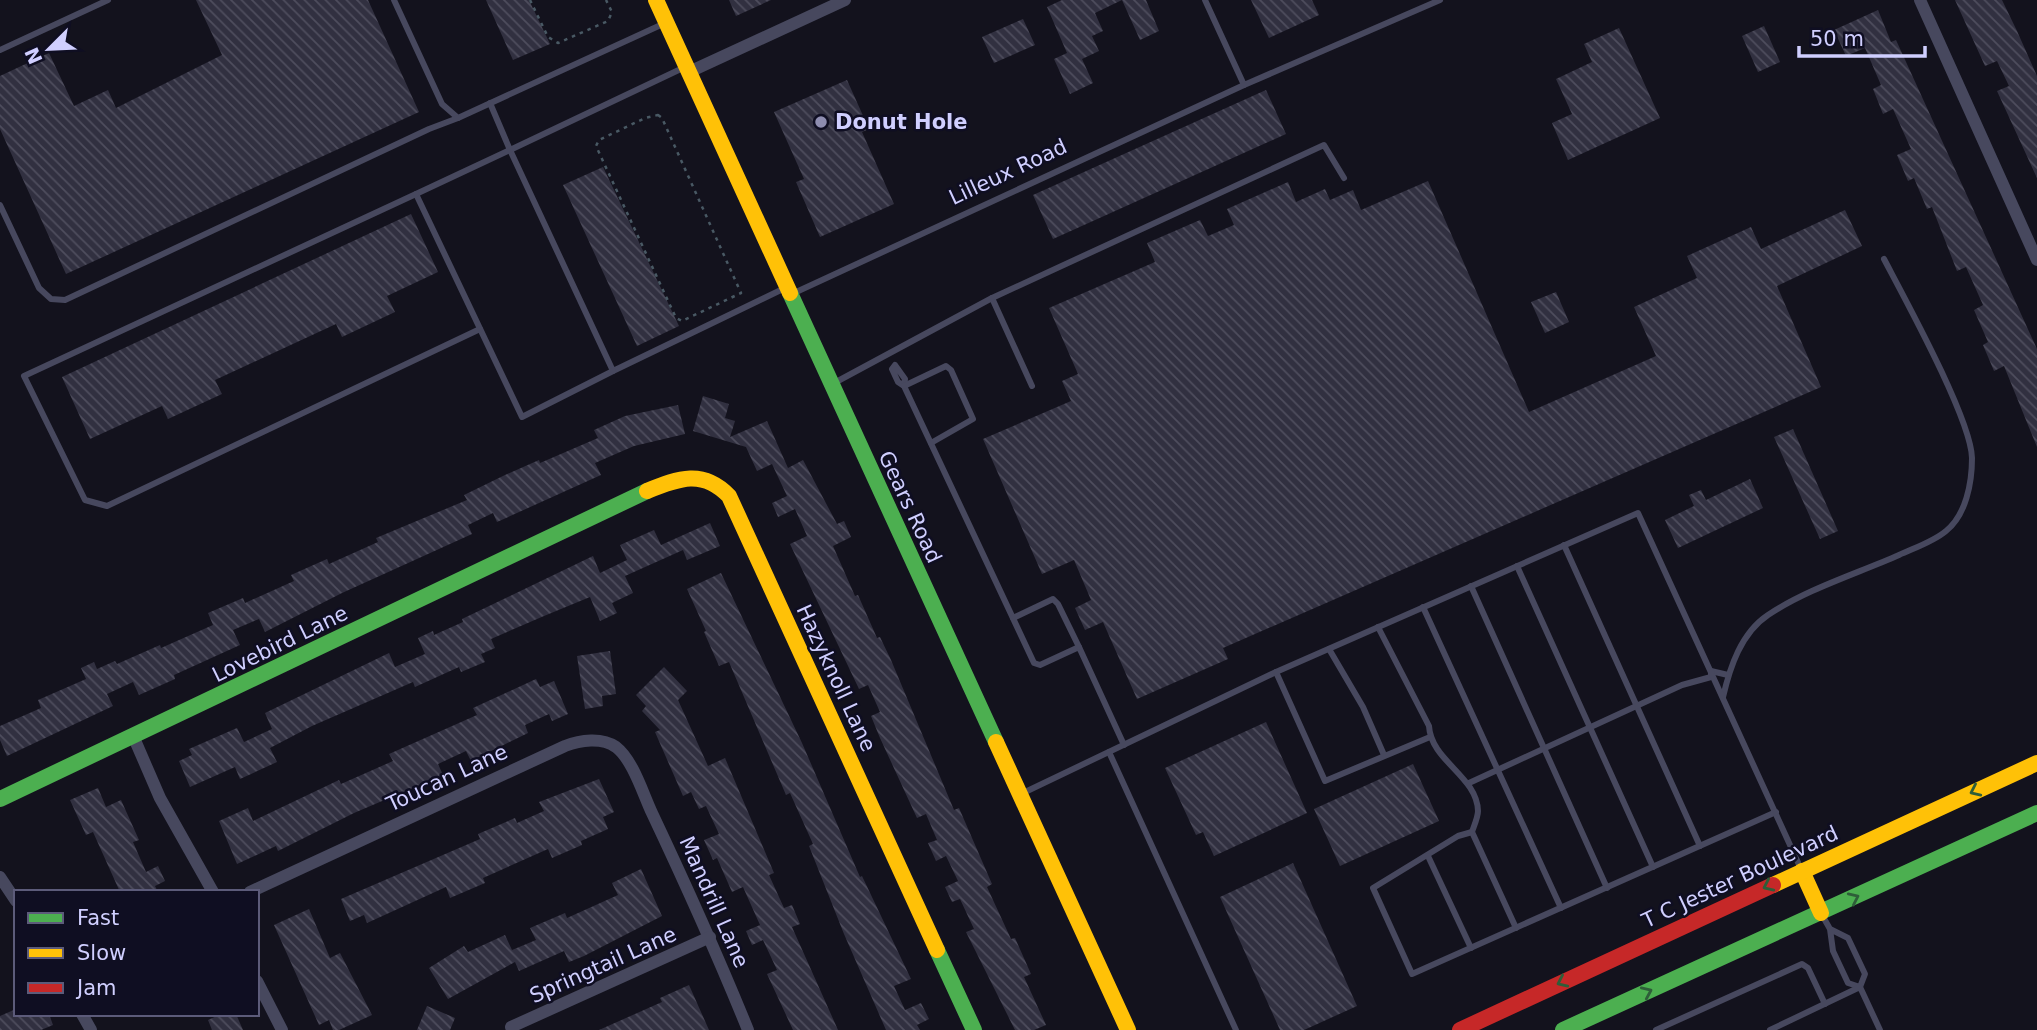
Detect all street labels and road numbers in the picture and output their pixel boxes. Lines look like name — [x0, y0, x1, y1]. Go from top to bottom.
street label: Lilleux Road — [945, 134, 1071, 210]
street label: Gears Road — [874, 447, 946, 567]
street label: Lovebird Lane — [208, 601, 352, 687]
street label: Hazyknoll Lane — [791, 601, 881, 755]
street label: Toucan Lane — [382, 740, 511, 817]
street label: T C Jester Boulevard — [1637, 821, 1842, 933]
street label: Mandrill Lane — [674, 833, 754, 971]
street label: Springtail Lane — [526, 922, 680, 1008]

